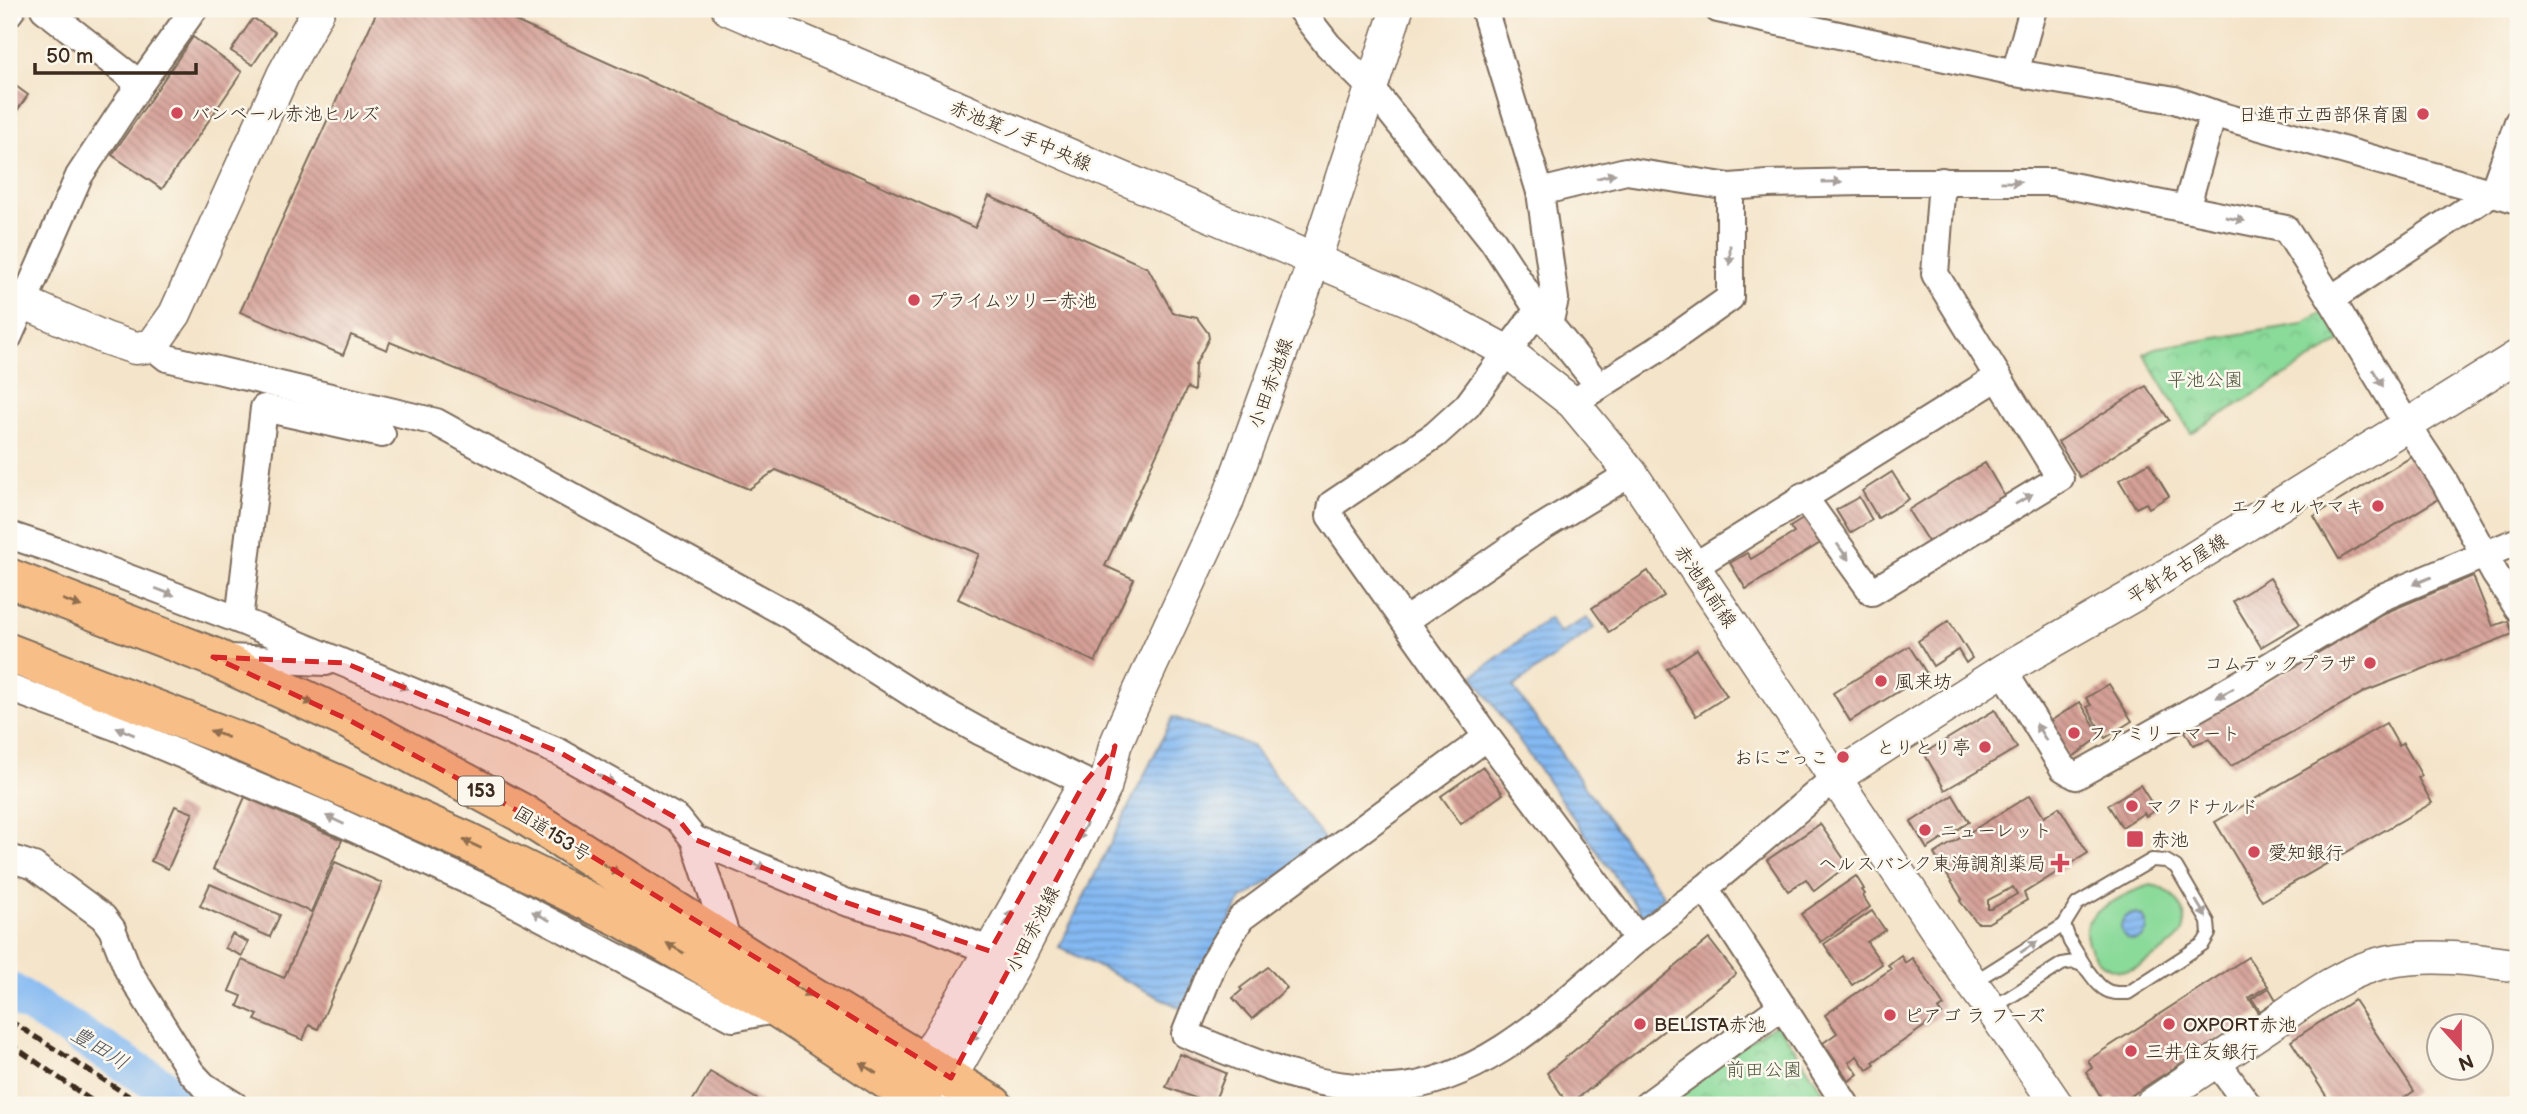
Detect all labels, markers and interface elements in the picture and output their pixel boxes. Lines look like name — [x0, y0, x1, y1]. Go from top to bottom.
scale bar — [35, 32, 196, 76]
text: 50 m — [46, 44, 93, 69]
street label: 赤池箕ノ手中央線 — [946, 96, 1095, 177]
place label: バンベール赤池ヒルズ — [191, 103, 379, 126]
place label: 日進市立西部保育園 — [2238, 104, 2409, 127]
marker: バンベール赤池ヒルズ — [169, 105, 185, 121]
marker: 日進市立西部保育園 — [2415, 106, 2431, 122]
one-way arrow — [1595, 170, 1617, 181]
one-way arrow — [2000, 176, 2022, 188]
one-way arrow — [1821, 177, 1843, 188]
one-way arrow — [2224, 213, 2246, 224]
one-way arrow — [1724, 245, 1736, 267]
place label: プライムツリー赤池 — [928, 290, 1097, 313]
marker: プライムツリー赤池 — [906, 292, 922, 308]
street label: 小田赤池線 — [1244, 335, 1298, 432]
one-way arrow — [2372, 368, 2385, 387]
park label: 平池公園 — [2167, 369, 2243, 392]
one-way arrow — [2015, 493, 2034, 506]
place label: エクセルヤマキ — [2230, 496, 2364, 519]
marker: エクセルヤマキ — [2370, 498, 2386, 514]
street label: 平針名古屋線 — [2123, 529, 2232, 609]
street label: 赤池駅前線 — [1669, 541, 1741, 633]
one-way arrow — [1836, 543, 1850, 561]
one-way arrow — [2412, 576, 2433, 587]
one-way arrow — [155, 587, 176, 598]
one-way arrow — [62, 598, 83, 609]
place label: コムテックプラザ — [2204, 653, 2356, 676]
marker: コムテックプラザ — [2362, 655, 2378, 671]
place label: 風来坊 — [1895, 671, 1952, 694]
marker: 風来坊 — [1873, 673, 1889, 689]
one-way arrow — [389, 680, 410, 691]
one-way arrow — [2215, 687, 2234, 699]
one-way arrow — [295, 694, 315, 706]
one-way arrow — [2034, 723, 2047, 742]
place label: ファミリーマート — [2088, 723, 2240, 746]
one-way arrow — [115, 725, 136, 736]
marker: ファミリーマート — [2066, 725, 2082, 741]
one-way arrow — [208, 728, 229, 739]
place label: とりとり亭 — [1876, 737, 1971, 760]
marker: とりとり亭 — [1977, 739, 1993, 755]
place label: おにごっこ — [1734, 747, 1829, 770]
marker: おにごっこ — [1835, 749, 1851, 765]
one-way arrow — [596, 773, 616, 785]
road number: 153 — [458, 776, 504, 806]
place label: マクドナルド — [2146, 796, 2258, 819]
marker: マクドナルド — [2124, 798, 2140, 814]
street label: 国道153号 — [509, 801, 595, 867]
one-way arrow — [325, 814, 345, 826]
place label: ニューレット — [1939, 820, 2052, 843]
one-way arrow — [1077, 822, 1088, 842]
marker: ニューレット — [1917, 822, 1933, 838]
marker: 赤池 — [2125, 829, 2145, 849]
place label: 赤池 — [2151, 829, 2189, 852]
one-way arrow — [462, 838, 482, 850]
place label: 愛知銀行 — [2268, 842, 2344, 865]
marker: 愛知銀行 — [2246, 844, 2262, 860]
place label: ヘルスバンク東海調剤薬局 — [1818, 853, 2046, 876]
marker: ヘルスバンク東海調剤薬局 — [2052, 855, 2068, 871]
one-way arrow — [746, 860, 767, 871]
one-way arrow — [601, 863, 620, 876]
street label: 小田赤池線 — [1002, 882, 1065, 977]
one-way arrow — [2195, 899, 2207, 919]
one-way arrow — [531, 910, 551, 921]
one-way arrow — [1002, 910, 1014, 929]
one-way arrow — [2019, 940, 2039, 953]
one-way arrow — [665, 942, 684, 954]
one-way arrow — [794, 985, 813, 997]
place label: ピアゴ ラ フーズ — [1904, 1005, 2045, 1028]
marker: ピアゴ ラ フーズ — [1882, 1007, 1898, 1023]
north arrow — [2426, 1012, 2496, 1082]
place label: BELISTA赤池 — [1654, 1014, 1767, 1037]
place label: OXPORT赤池 — [2183, 1014, 2297, 1037]
marker: BELISTA赤池 — [1632, 1016, 1648, 1032]
marker: OXPORT赤池 — [2161, 1016, 2177, 1032]
water label: 豊田川 — [66, 1021, 133, 1076]
one-way arrow — [970, 1024, 982, 1043]
place label: 三井住友銀行 — [2145, 1041, 2259, 1064]
marker: 三井住友銀行 — [2123, 1043, 2139, 1059]
text: N — [2455, 1048, 2476, 1075]
park label: 前田公園 — [1726, 1059, 1802, 1082]
one-way arrow — [858, 1061, 878, 1074]

